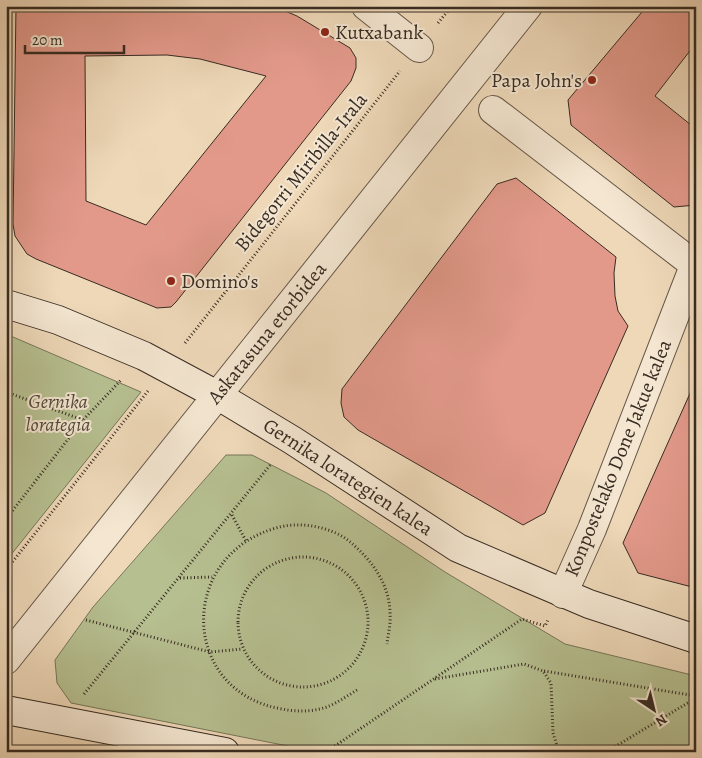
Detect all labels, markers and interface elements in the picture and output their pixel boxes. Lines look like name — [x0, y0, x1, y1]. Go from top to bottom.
place label: Kutxabank — [335, 19, 423, 46]
scale bar — [25, 22, 124, 54]
marker: Kutxabank — [319, 26, 331, 38]
text: 20 m — [32, 30, 63, 50]
place label: Papa John's — [491, 67, 582, 94]
marker: Papa John's — [586, 74, 598, 86]
street label: Bidegorri Miribilla-Irala — [228, 86, 374, 257]
street label: Askatasuna etorbidea — [201, 256, 333, 411]
place label: Domino's — [181, 268, 259, 295]
marker: Domino's — [165, 275, 177, 287]
street label: Konpostelako Done Jakue kalea — [558, 335, 678, 581]
park label: Gernika lorategia — [26, 388, 90, 438]
street label: Gernika lorategien kalea — [258, 412, 439, 542]
north arrow — [630, 686, 680, 736]
text: N — [652, 710, 671, 731]

